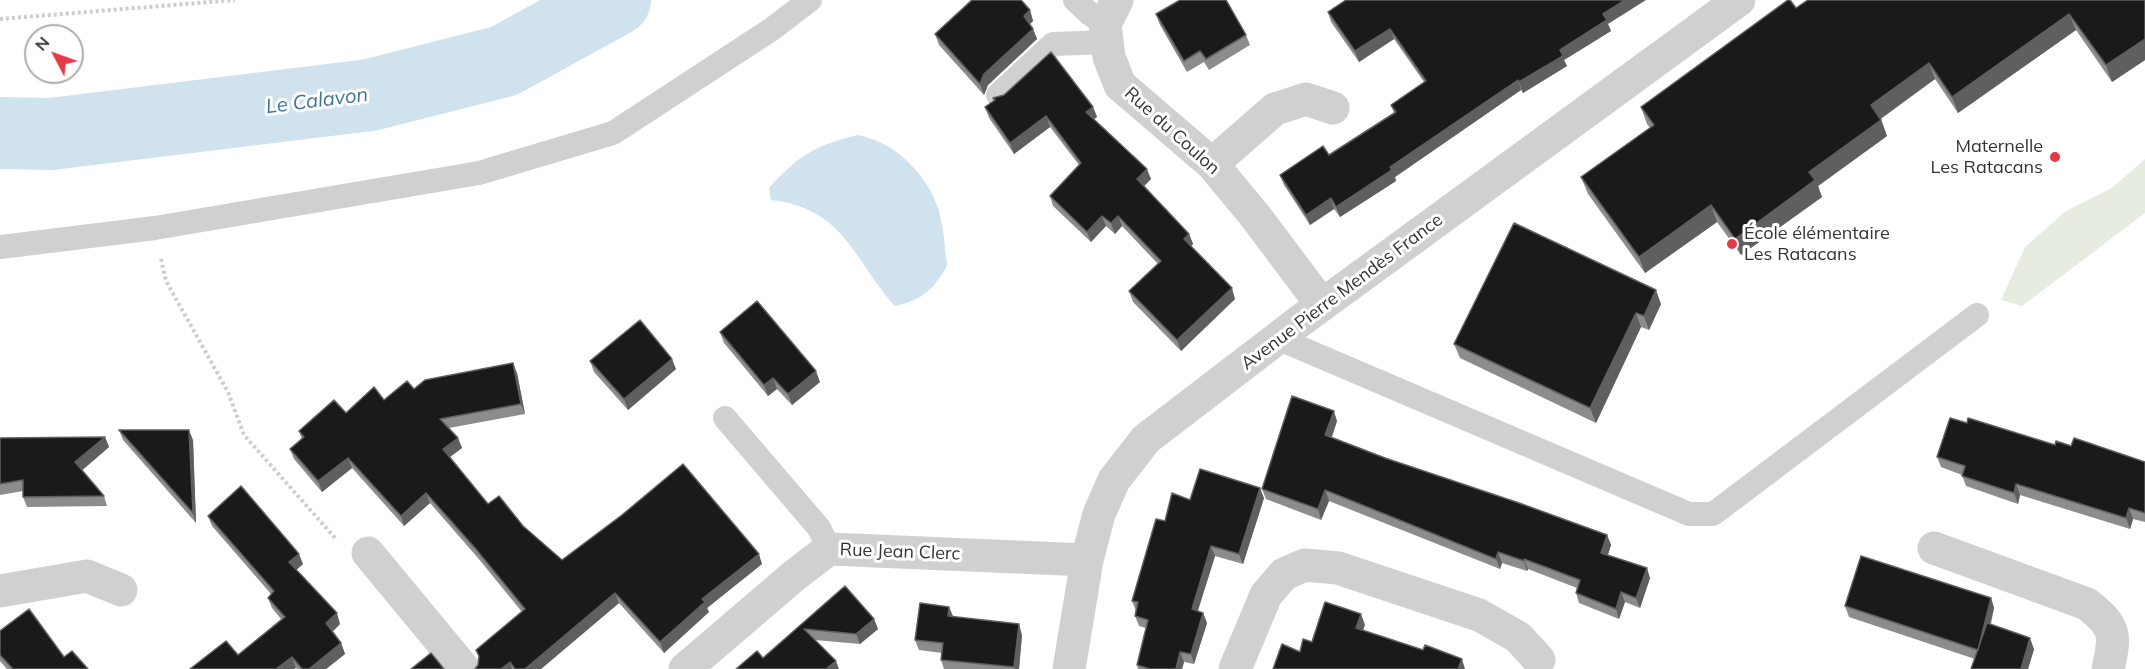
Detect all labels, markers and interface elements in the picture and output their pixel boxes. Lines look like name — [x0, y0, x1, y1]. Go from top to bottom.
north arrow — [24, 24, 84, 84]
text: N — [30, 32, 53, 55]
water label: Le Calavon — [265, 83, 369, 119]
street label: Rue du Coulon — [1120, 83, 1224, 179]
place label: Maternelle Les Ratacans — [1930, 136, 2043, 178]
marker: Maternelle Les Ratacans — [2048, 150, 2062, 164]
street label: Avenue Pierre Mendès France — [1237, 209, 1447, 375]
place label: École élémentaire Les Ratacans — [1744, 223, 1890, 266]
marker: École élémentaire Les Ratacans — [1725, 237, 1739, 251]
street label: Rue Jean Clerc — [839, 539, 961, 565]

